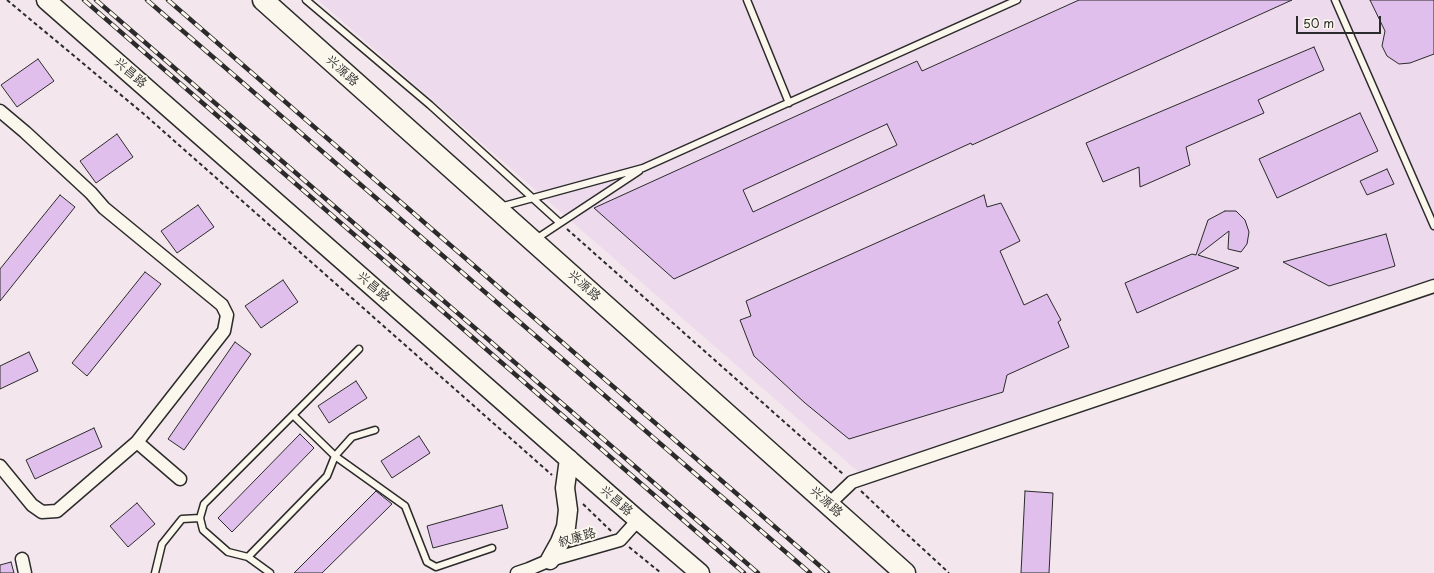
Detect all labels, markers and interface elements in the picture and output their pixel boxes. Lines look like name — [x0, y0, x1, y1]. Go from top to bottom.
scale bar — [1298, 8, 1383, 34]
text: 50 m — [1303, 14, 1334, 32]
street label: 兴源路 — [322, 52, 362, 90]
street label: 兴昌路 — [110, 54, 150, 92]
street label: 兴源路 — [564, 267, 604, 305]
street label: 兴昌路 — [353, 268, 393, 306]
street label: 兴昌路 — [596, 482, 636, 520]
street label: 兴源路 — [806, 483, 846, 521]
street label: 叙康路 — [556, 525, 598, 551]

